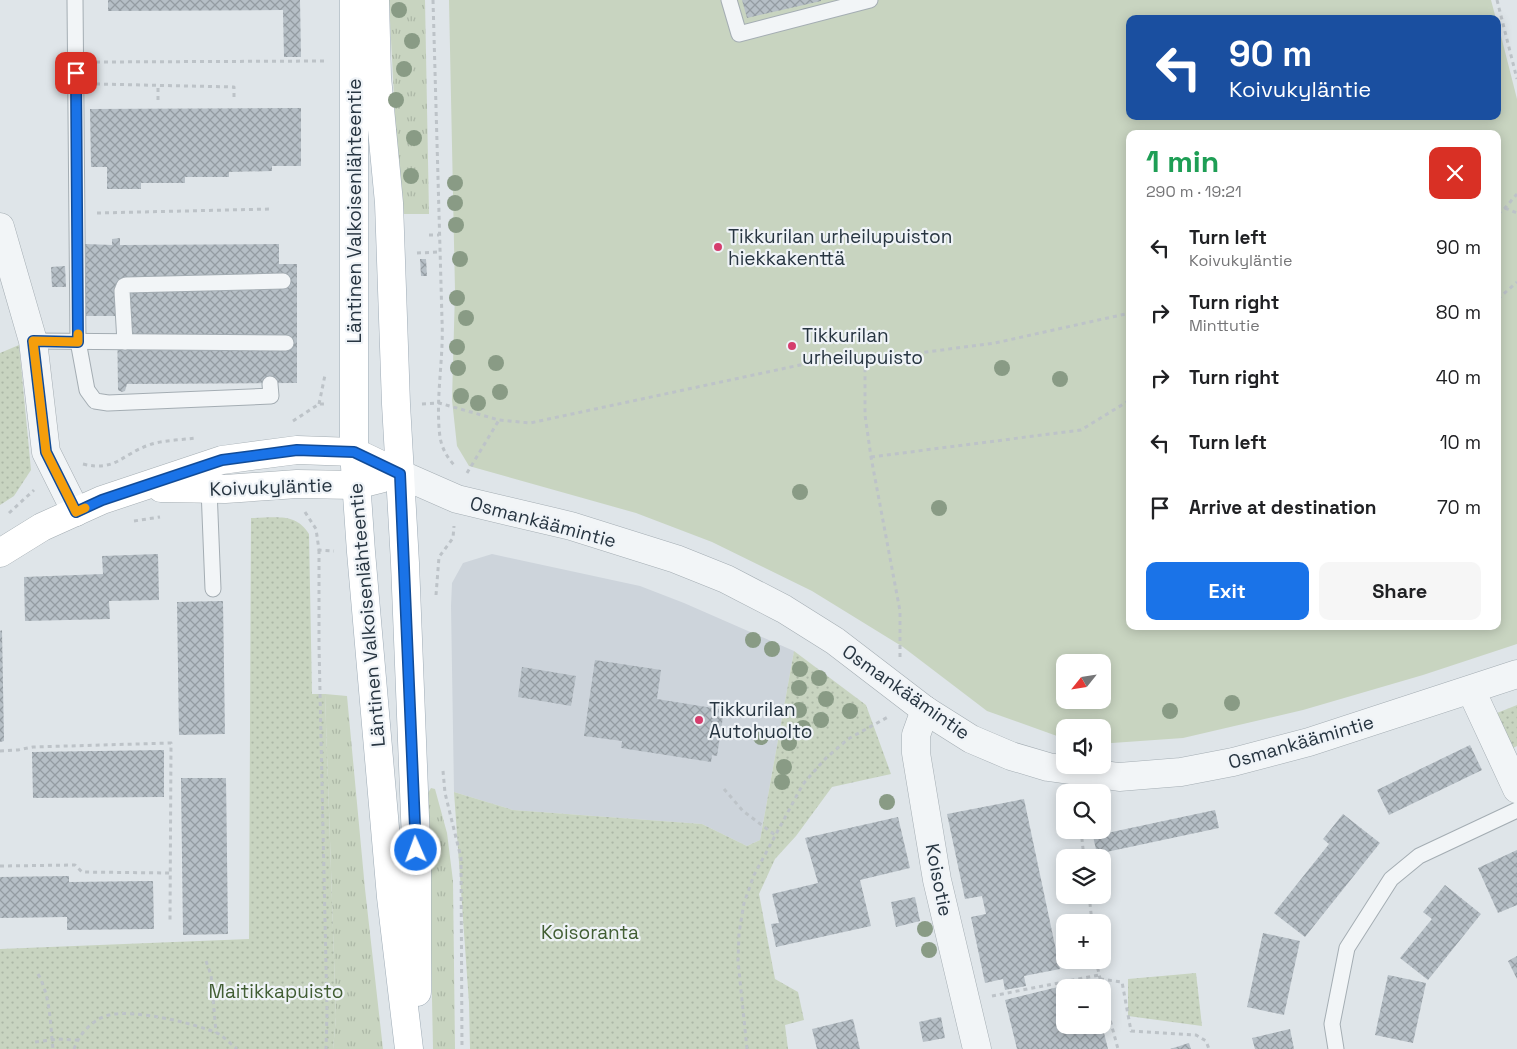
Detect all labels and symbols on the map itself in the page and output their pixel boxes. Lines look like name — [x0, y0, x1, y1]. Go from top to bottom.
pin — [55, 52, 97, 94]
street label: Läntinen Valkoisenlähteentie — [342, 79, 367, 343]
place label: Tikkurilan urheilupuiston hiekkakenttä — [728, 224, 952, 271]
marker: Tikkurilan urheilupuiston hiekkakenttä — [712, 241, 724, 253]
place label: Tikkurilan urheilupuisto — [802, 323, 923, 370]
marker: Tikkurilan urheilupuisto — [786, 340, 798, 352]
street label: Koivukyläntie — [209, 472, 333, 502]
street label: Läntinen Valkoisenlähteentie — [343, 482, 391, 748]
street label: Osmankäämintie — [467, 490, 619, 554]
street label: Osmankäämintie — [837, 639, 975, 745]
north arrow — [1056, 654, 1111, 709]
place label: Tikkurilan Autohuolto — [709, 697, 812, 744]
street label: Osmankäämintie — [1225, 709, 1377, 775]
marker: Tikkurilan Autohuolto — [693, 714, 705, 726]
position arrow — [389, 823, 441, 875]
street label: Koisotie — [920, 841, 958, 919]
park label: Koisoranta — [541, 920, 639, 945]
park label: Maitikkapuisto — [208, 979, 344, 1004]

